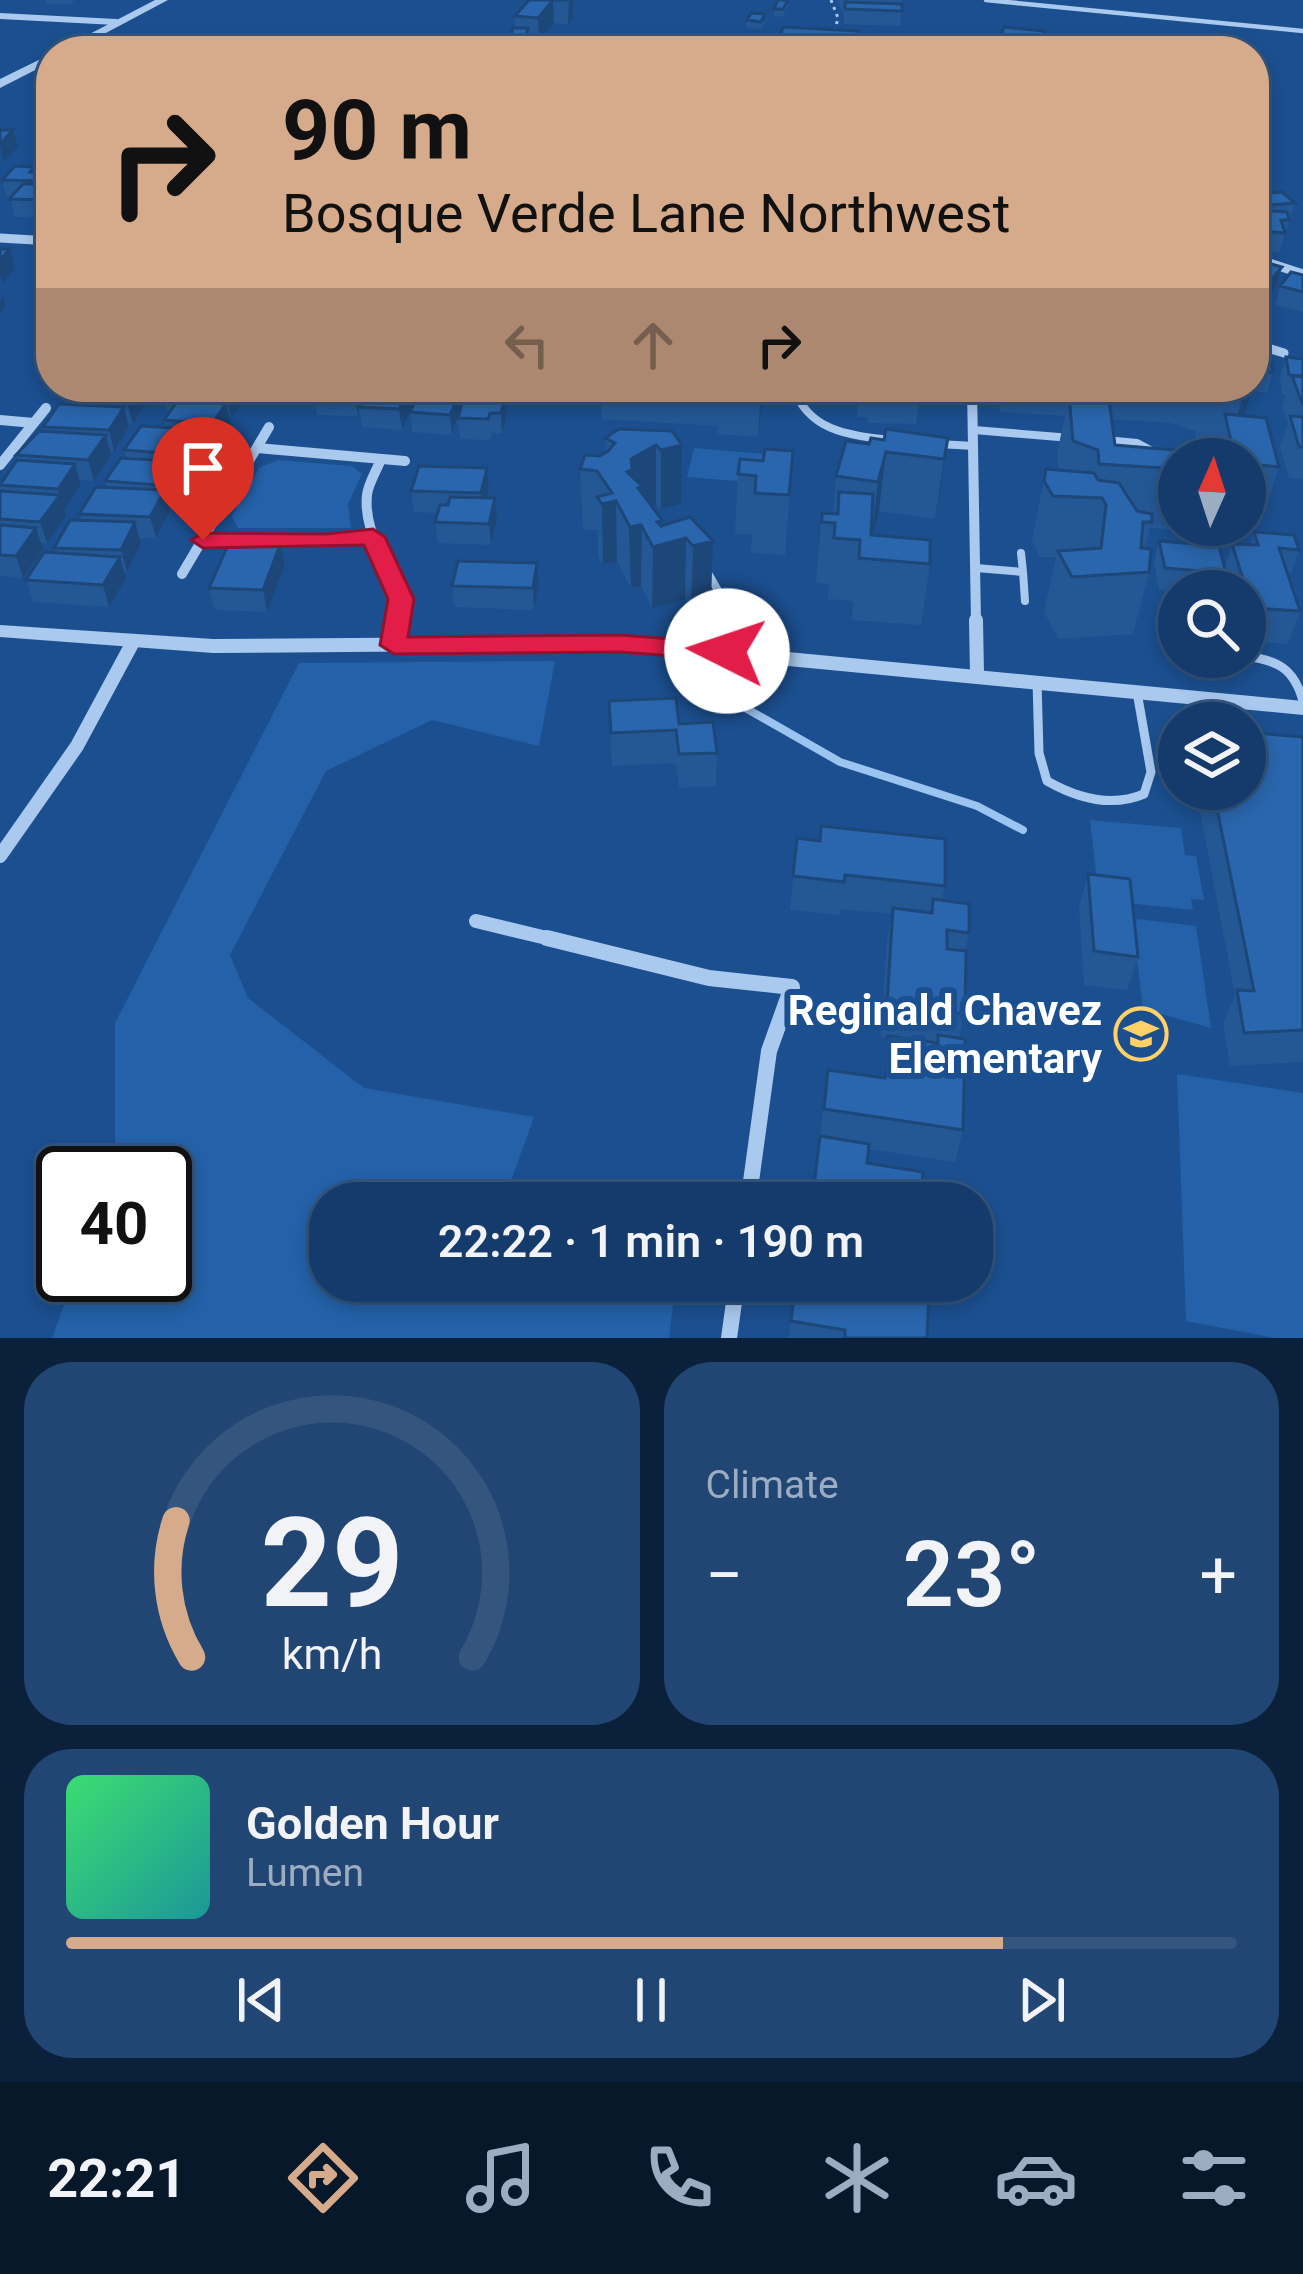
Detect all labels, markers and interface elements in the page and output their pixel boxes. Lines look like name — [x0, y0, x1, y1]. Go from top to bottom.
text: 90 m — [282, 81, 472, 180]
icon: right — [84, 84, 240, 240]
text: Bosque Verde Lane Northwest — [282, 182, 1010, 245]
icon: left — [494, 312, 560, 378]
icon: ahead — [620, 312, 686, 378]
icon: right — [746, 312, 812, 378]
pin — [152, 417, 254, 540]
icon: arrive — [170, 435, 236, 501]
north arrow — [1158, 438, 1266, 546]
map controls — [1158, 438, 1266, 810]
button: search — [1158, 570, 1266, 678]
position arrow — [664, 588, 790, 714]
button: layers — [1158, 702, 1266, 810]
place label: Reginald Chavez Elementary — [788, 986, 1103, 1083]
school or university icon: Reginald Chavez Elementary — [1113, 1006, 1169, 1062]
speed limit sign: 40 — [36, 1146, 192, 1302]
text: 22:22 · 1 min · 190 m — [438, 1215, 864, 1268]
text: Climate — [706, 1462, 839, 1508]
text: 29 — [260, 1490, 403, 1636]
text: 23° — [903, 1523, 1040, 1628]
text: − — [706, 1537, 743, 1614]
text: + — [1200, 1537, 1237, 1614]
text: km/h — [281, 1628, 382, 1678]
text: Golden Hour — [246, 1797, 499, 1850]
text: Lumen — [246, 1850, 364, 1896]
icon: previous — [228, 1967, 294, 2033]
icon: pause — [618, 1967, 684, 2033]
icon: next — [1009, 1967, 1075, 2033]
icon: directions — [281, 2136, 365, 2220]
icon: music — [459, 2136, 543, 2220]
icon: phone — [637, 2136, 721, 2220]
icon: climate — [815, 2136, 899, 2220]
icon: car — [994, 2136, 1078, 2220]
icon: filters — [1172, 2136, 1256, 2220]
text: 22:21 — [47, 2147, 186, 2210]

